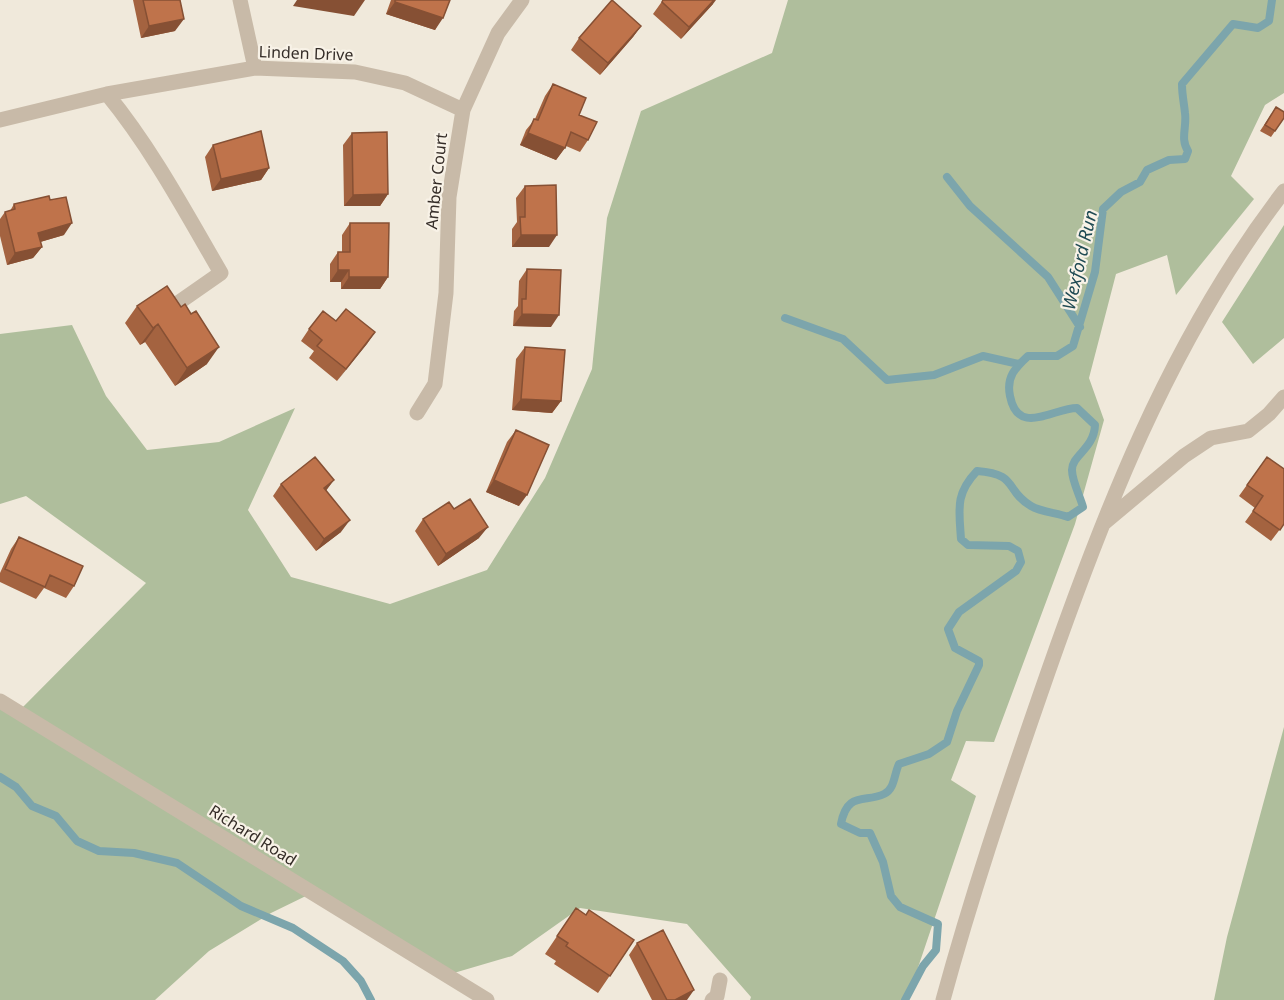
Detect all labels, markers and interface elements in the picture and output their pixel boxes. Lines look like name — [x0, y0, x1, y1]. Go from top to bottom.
street label: Linden Drive — [258, 40, 354, 66]
street label: Amber Court — [420, 131, 452, 230]
water label: Wexford Run — [1056, 208, 1102, 312]
street label: Richard Road — [205, 799, 301, 871]

